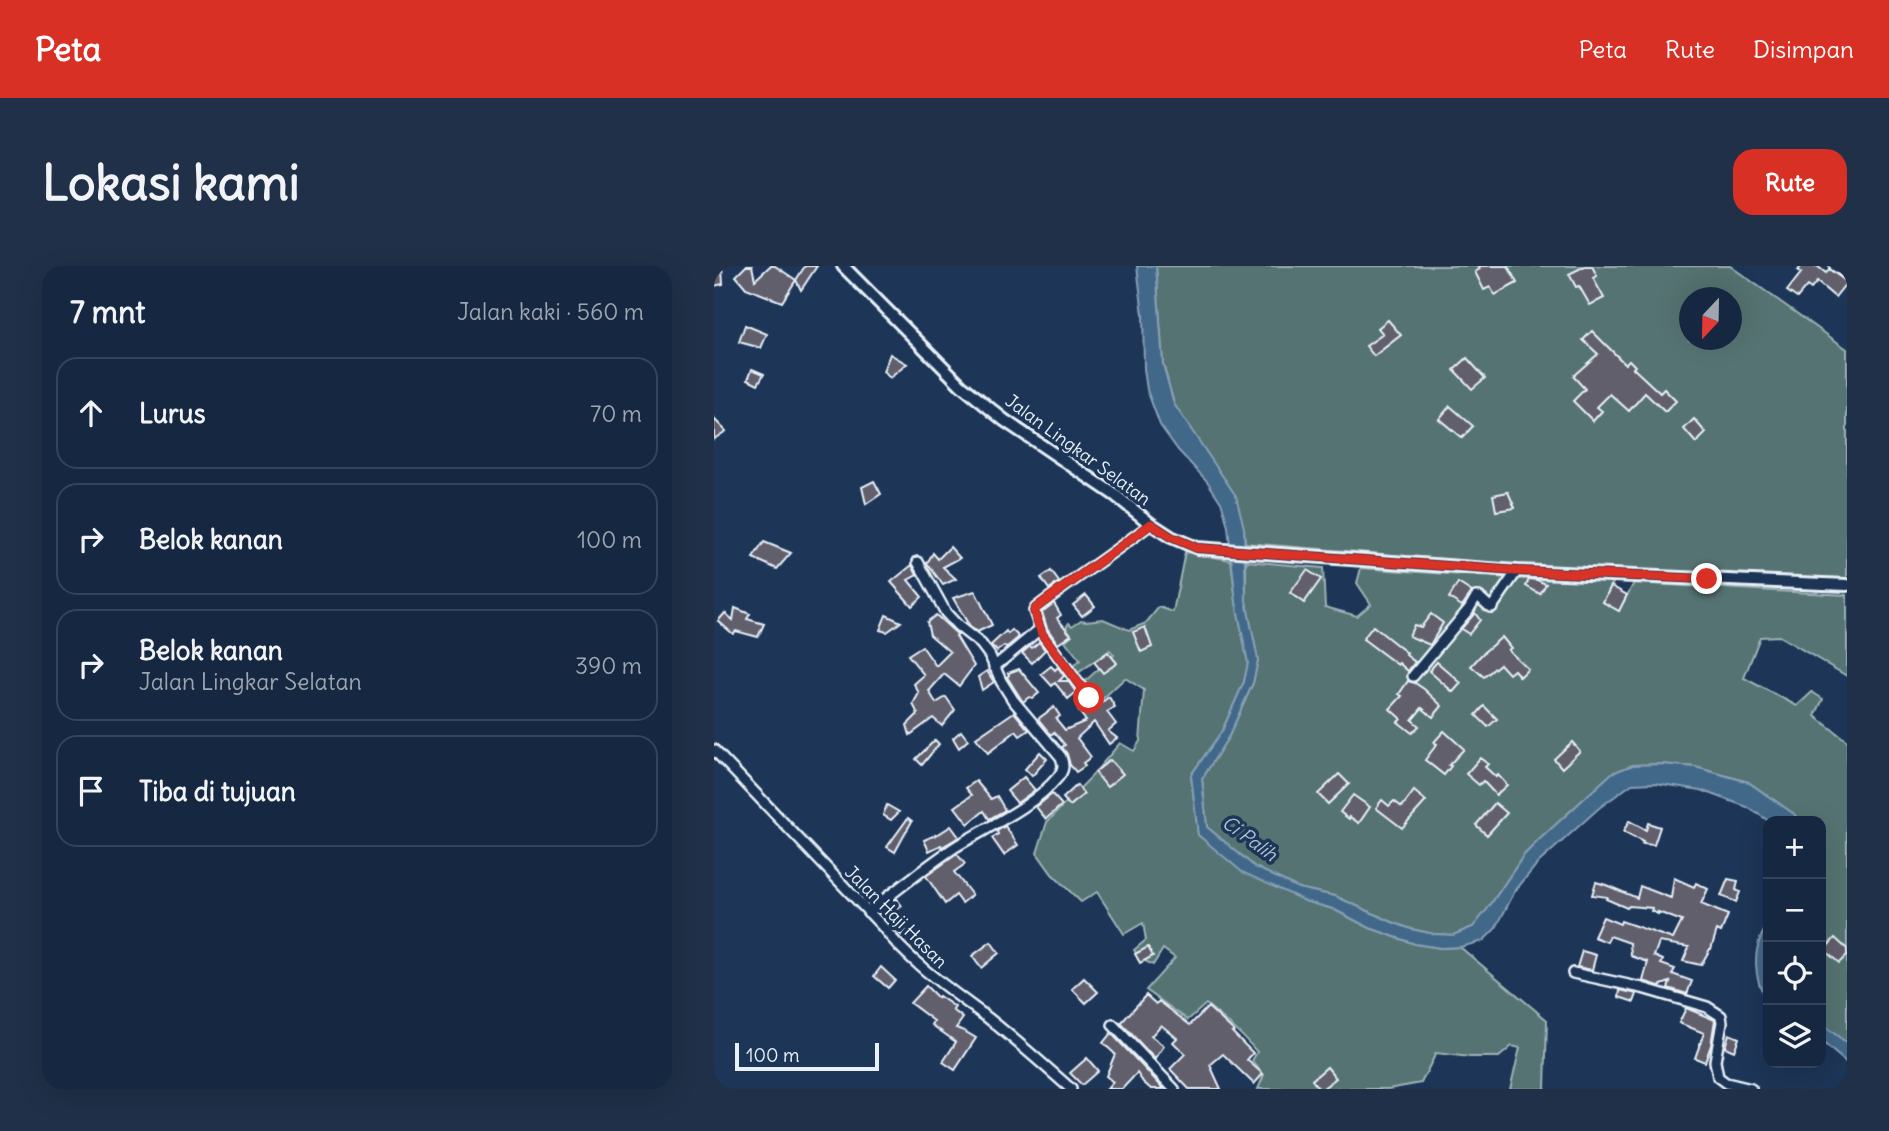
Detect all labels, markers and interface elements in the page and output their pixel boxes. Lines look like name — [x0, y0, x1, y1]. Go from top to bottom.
text: Peta — [35, 28, 101, 70]
text: Peta — [1579, 34, 1627, 64]
text: Rute — [1665, 34, 1715, 64]
text: Disimpan — [1753, 34, 1854, 64]
button: Rute — [1733, 149, 1847, 215]
text: Lokasi kami — [42, 152, 300, 213]
north arrow — [1679, 287, 1742, 350]
text: 7 mnt — [70, 293, 145, 331]
text: Jalan kaki · 560 m — [457, 297, 644, 326]
street label: Jalan Lingkar Selatan — [1001, 389, 1156, 510]
icon: ahead — [72, 394, 110, 432]
text: Lurus — [139, 397, 206, 430]
text: 70 m — [590, 399, 642, 428]
icon: right — [72, 520, 110, 558]
text: Belok kanan — [139, 523, 283, 556]
text: 100 m — [577, 525, 642, 554]
route end — [1691, 563, 1722, 594]
text: Belok kanan — [139, 634, 283, 667]
icon: right — [72, 646, 110, 684]
text: 390 m — [575, 651, 642, 680]
text: Jalan Lingkar Selatan — [139, 667, 362, 696]
route start — [1073, 682, 1104, 713]
icon: arrive — [72, 772, 110, 810]
text: Tiba di tujuan — [139, 775, 296, 808]
water label: Ci Palih — [1218, 810, 1283, 867]
map controls — [1763, 816, 1826, 1068]
button: + — [1763, 816, 1826, 879]
street label: Jalan Haji Hasan — [840, 860, 953, 973]
button: − — [1763, 879, 1826, 942]
button: locate — [1763, 942, 1826, 1005]
button: layers — [1763, 1005, 1826, 1068]
scale bar — [735, 1040, 878, 1072]
text: 100 m — [746, 1043, 800, 1067]

